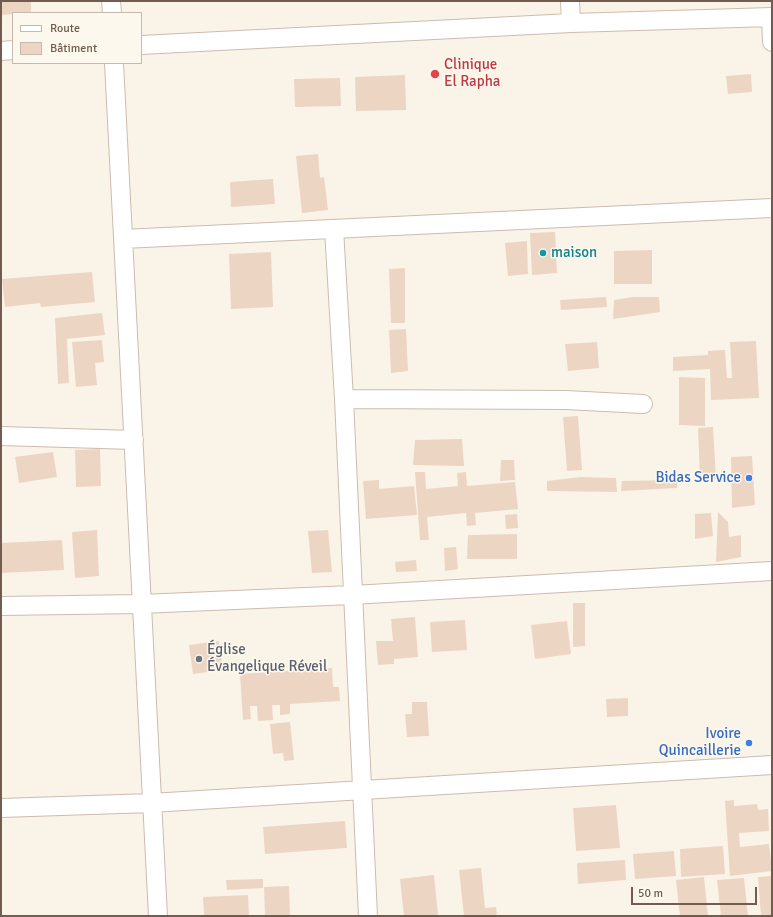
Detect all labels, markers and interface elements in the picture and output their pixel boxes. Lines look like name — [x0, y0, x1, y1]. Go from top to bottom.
legend — [12, 12, 142, 64]
text: Route — [50, 21, 80, 36]
text: Bâtiment — [50, 41, 97, 56]
place label: Clinique El Rapha — [444, 56, 500, 91]
marker: Clinique El Rapha — [429, 68, 441, 80]
place label: maison — [551, 244, 597, 262]
marker: maison — [538, 248, 548, 258]
place label: Bidas Service — [655, 469, 741, 487]
marker: Bidas Service — [744, 473, 754, 483]
place label: Église Évangelique Réveil — [207, 641, 327, 676]
marker: Église Évangelique Réveil — [194, 654, 204, 664]
place label: Ivoire Quincaillerie — [659, 725, 741, 760]
marker: Ivoire Quincaillerie — [744, 738, 754, 748]
scale bar — [633, 879, 759, 905]
text: 50 m — [638, 886, 663, 901]

